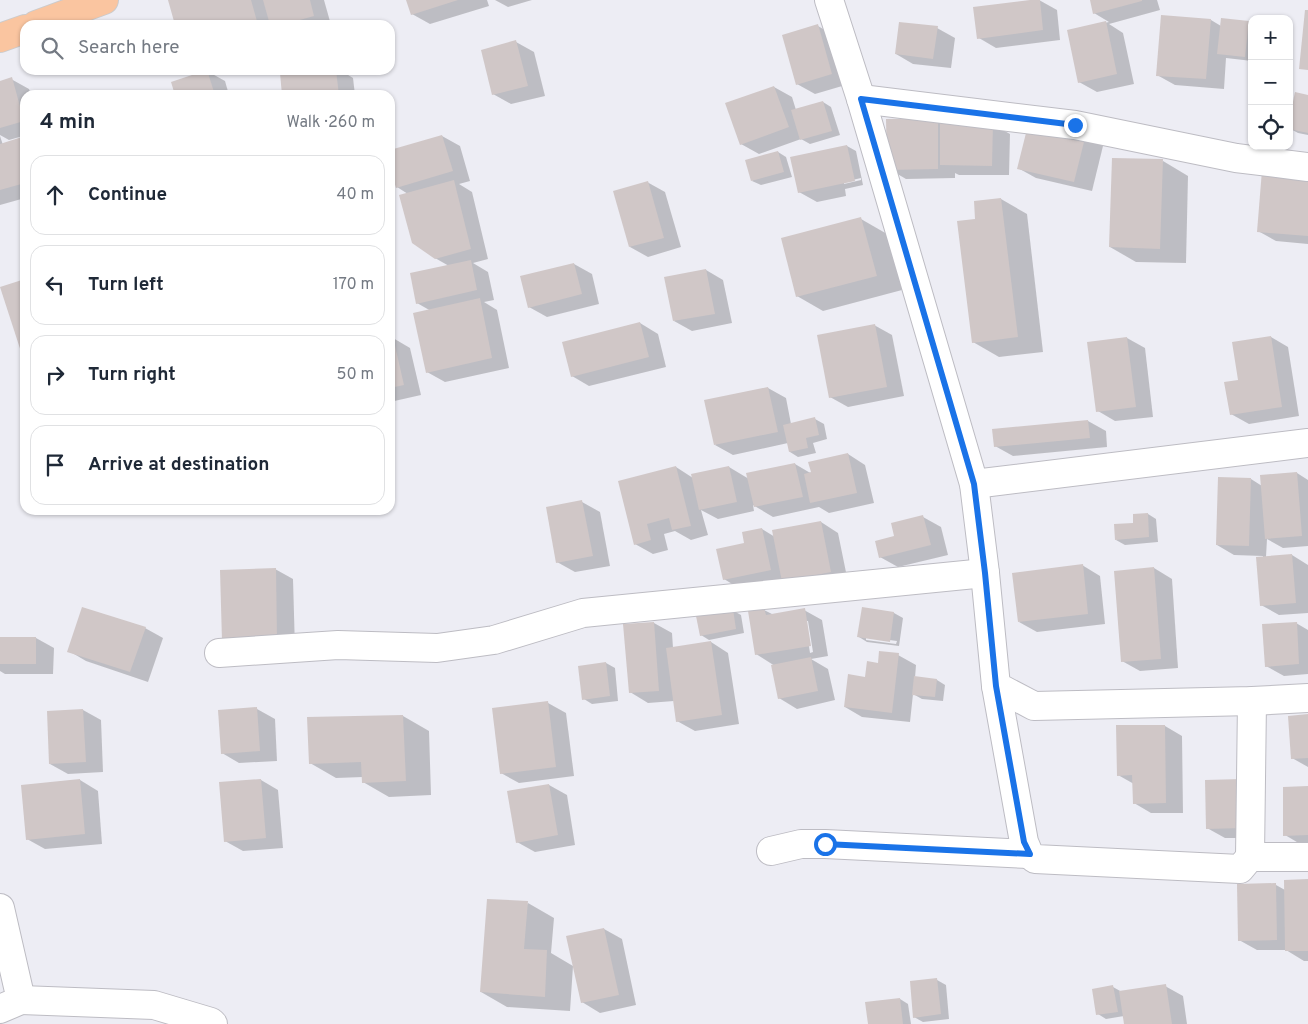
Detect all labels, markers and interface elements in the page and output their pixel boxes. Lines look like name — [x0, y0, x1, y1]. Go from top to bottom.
map controls — [1248, 15, 1293, 150]
button: + — [1248, 15, 1293, 60]
search box — [20, 20, 395, 75]
icon: search — [38, 34, 66, 62]
text: Search here — [78, 36, 180, 60]
button: − — [1248, 60, 1293, 105]
button: locate — [1248, 105, 1293, 150]
text: 4 min — [40, 109, 96, 136]
text: Walk · 260 m — [286, 113, 375, 133]
route end — [1064, 114, 1087, 137]
icon: ahead — [41, 181, 69, 209]
text: Continue — [88, 183, 167, 207]
text: 40 m — [336, 185, 374, 205]
icon: left — [41, 271, 69, 299]
text: Turn left — [88, 273, 164, 297]
text: 170 m — [333, 275, 374, 295]
icon: right — [41, 361, 69, 389]
text: Turn right — [88, 363, 176, 387]
text: 50 m — [337, 365, 374, 385]
icon: arrive — [41, 451, 69, 479]
text: Arrive at destination — [88, 453, 269, 477]
route start — [814, 833, 837, 856]

